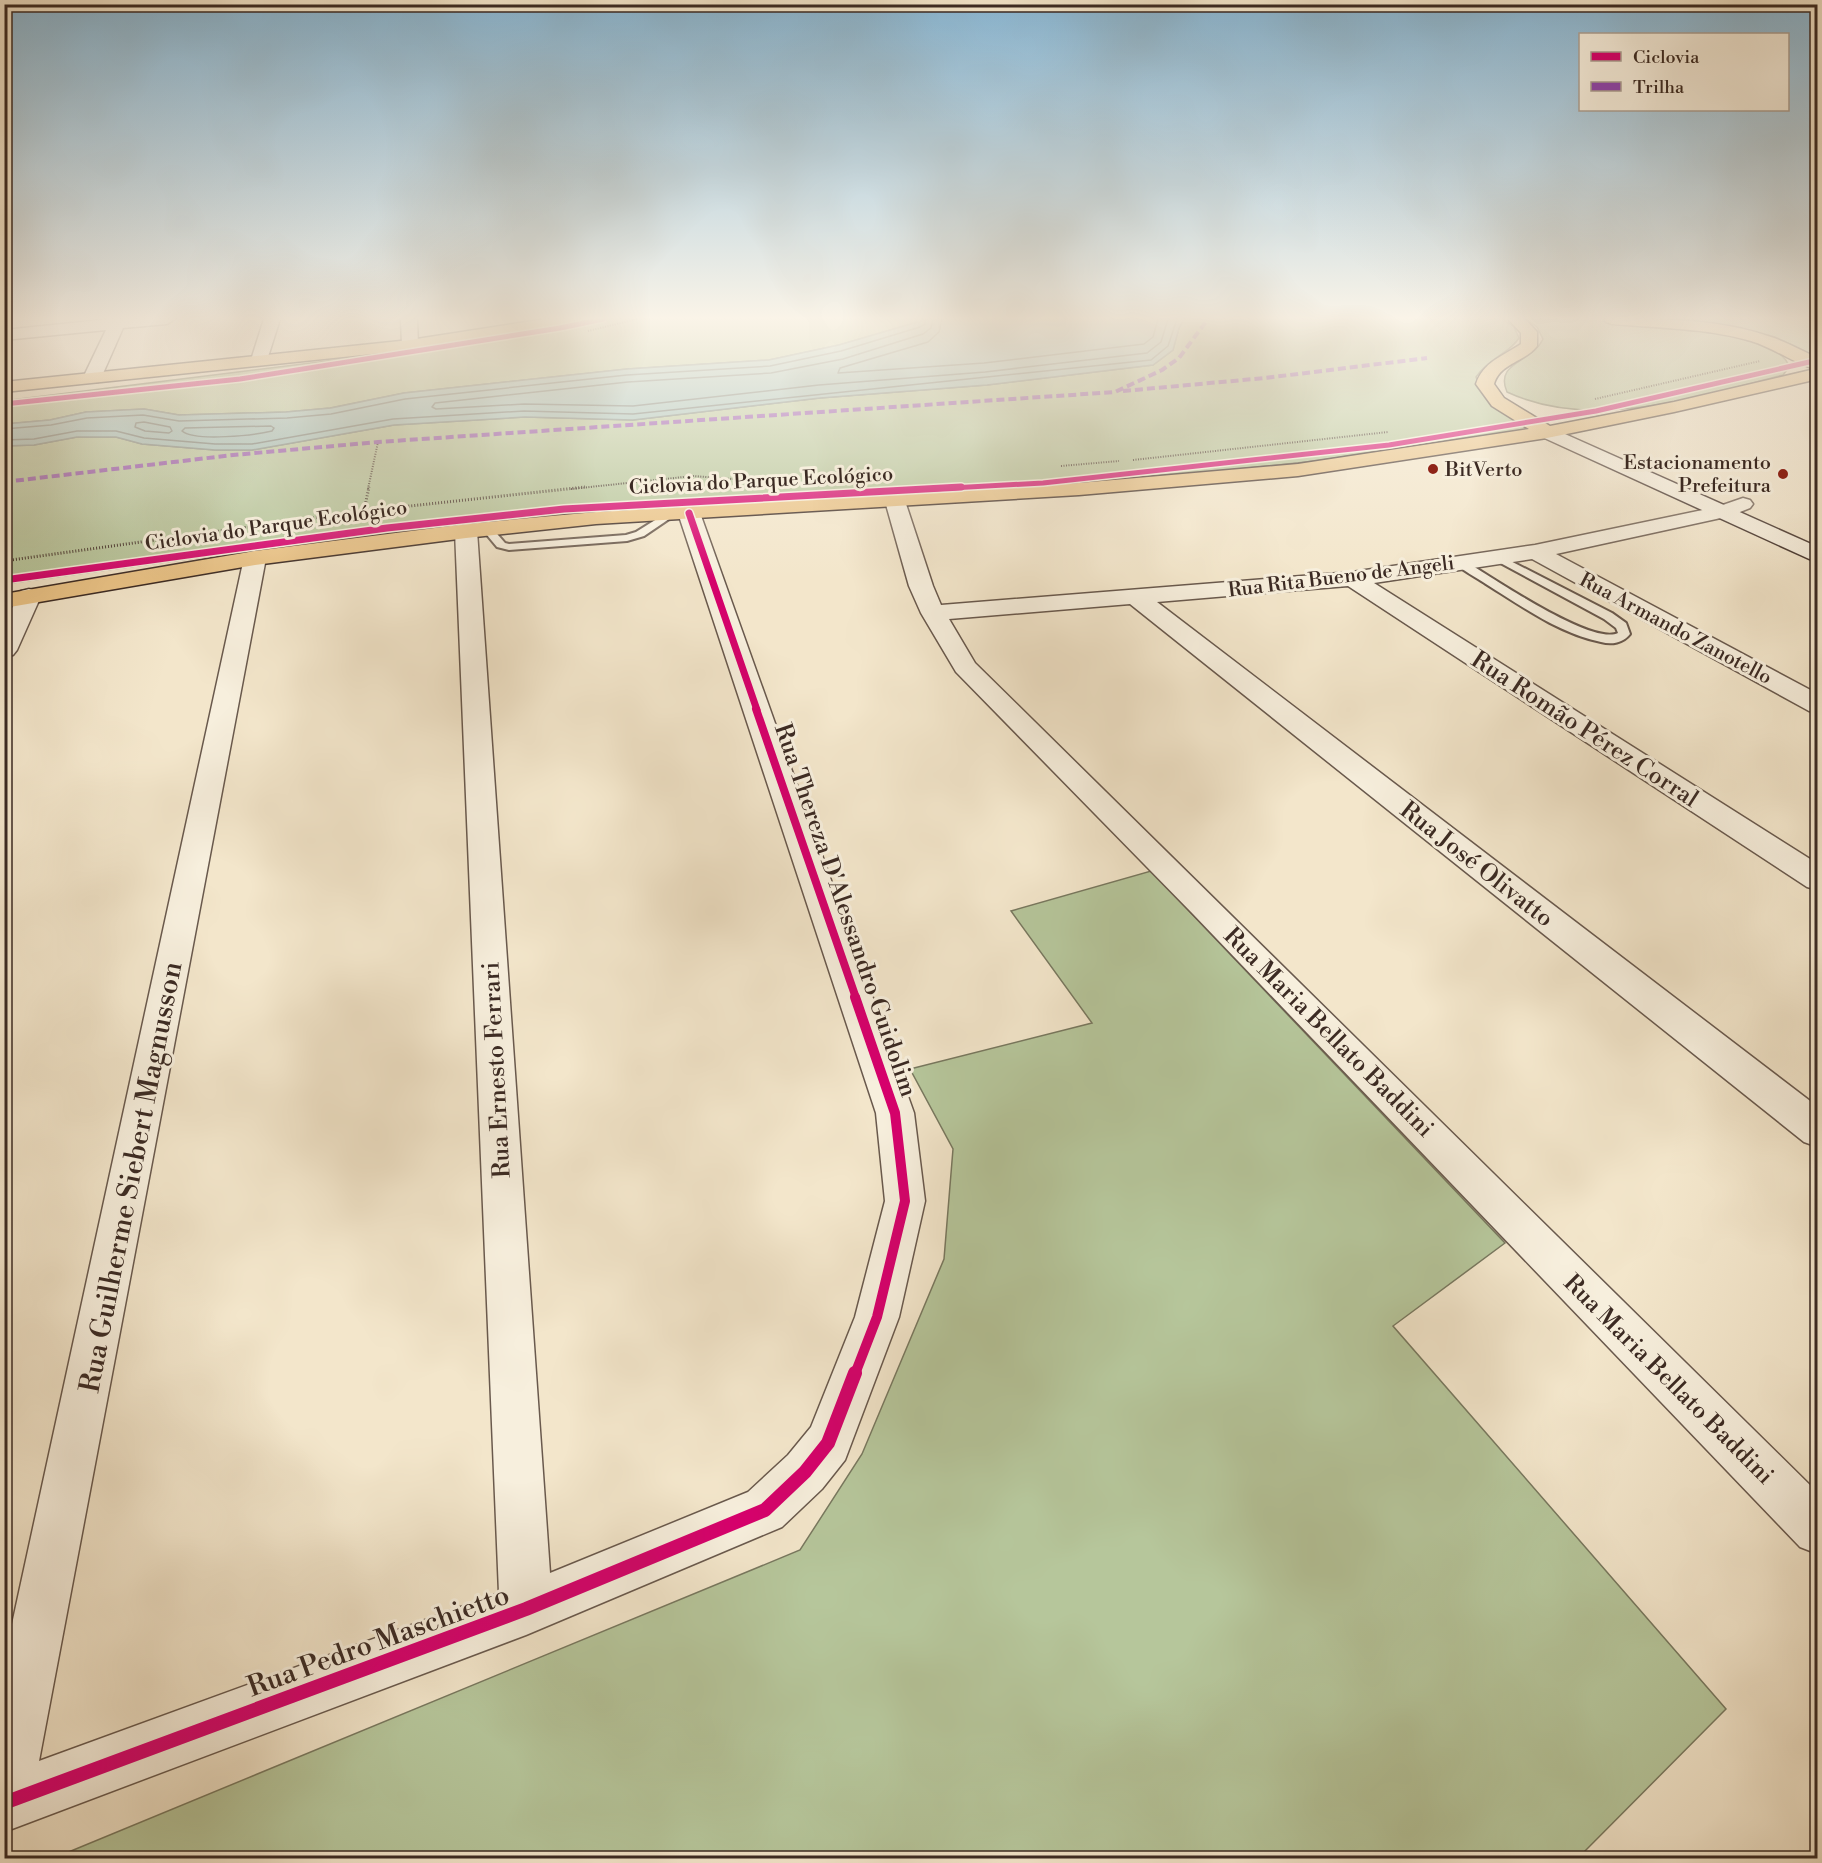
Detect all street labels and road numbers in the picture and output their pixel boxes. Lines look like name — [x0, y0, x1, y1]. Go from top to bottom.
street label: Ciclovia do Parque Ecológico — [628, 462, 894, 501]
street label: Ciclovia do Parque Ecológico — [144, 496, 409, 557]
street label: Rua Rita Bueno de Angeli — [1226, 551, 1456, 604]
street label: Rua Armando Zanotello — [1575, 568, 1776, 691]
street label: Rua Romão Pérez Corral — [1465, 645, 1704, 815]
street label: Rua Thereza D'Alessandro Guidolim — [767, 720, 923, 1101]
street label: Rua José Olivatto — [1394, 796, 1559, 934]
street label: Rua Maria Bellato Baddini — [1217, 921, 1440, 1144]
street label: Rua Guilherme Siebert Magnusson — [72, 958, 191, 1396]
street label: Rua Ernesto Ferrari — [476, 961, 518, 1179]
street label: Rua Maria Bellato Baddini — [1557, 1268, 1780, 1491]
street label: Rua Pedro Maschietto — [243, 1578, 514, 1705]

